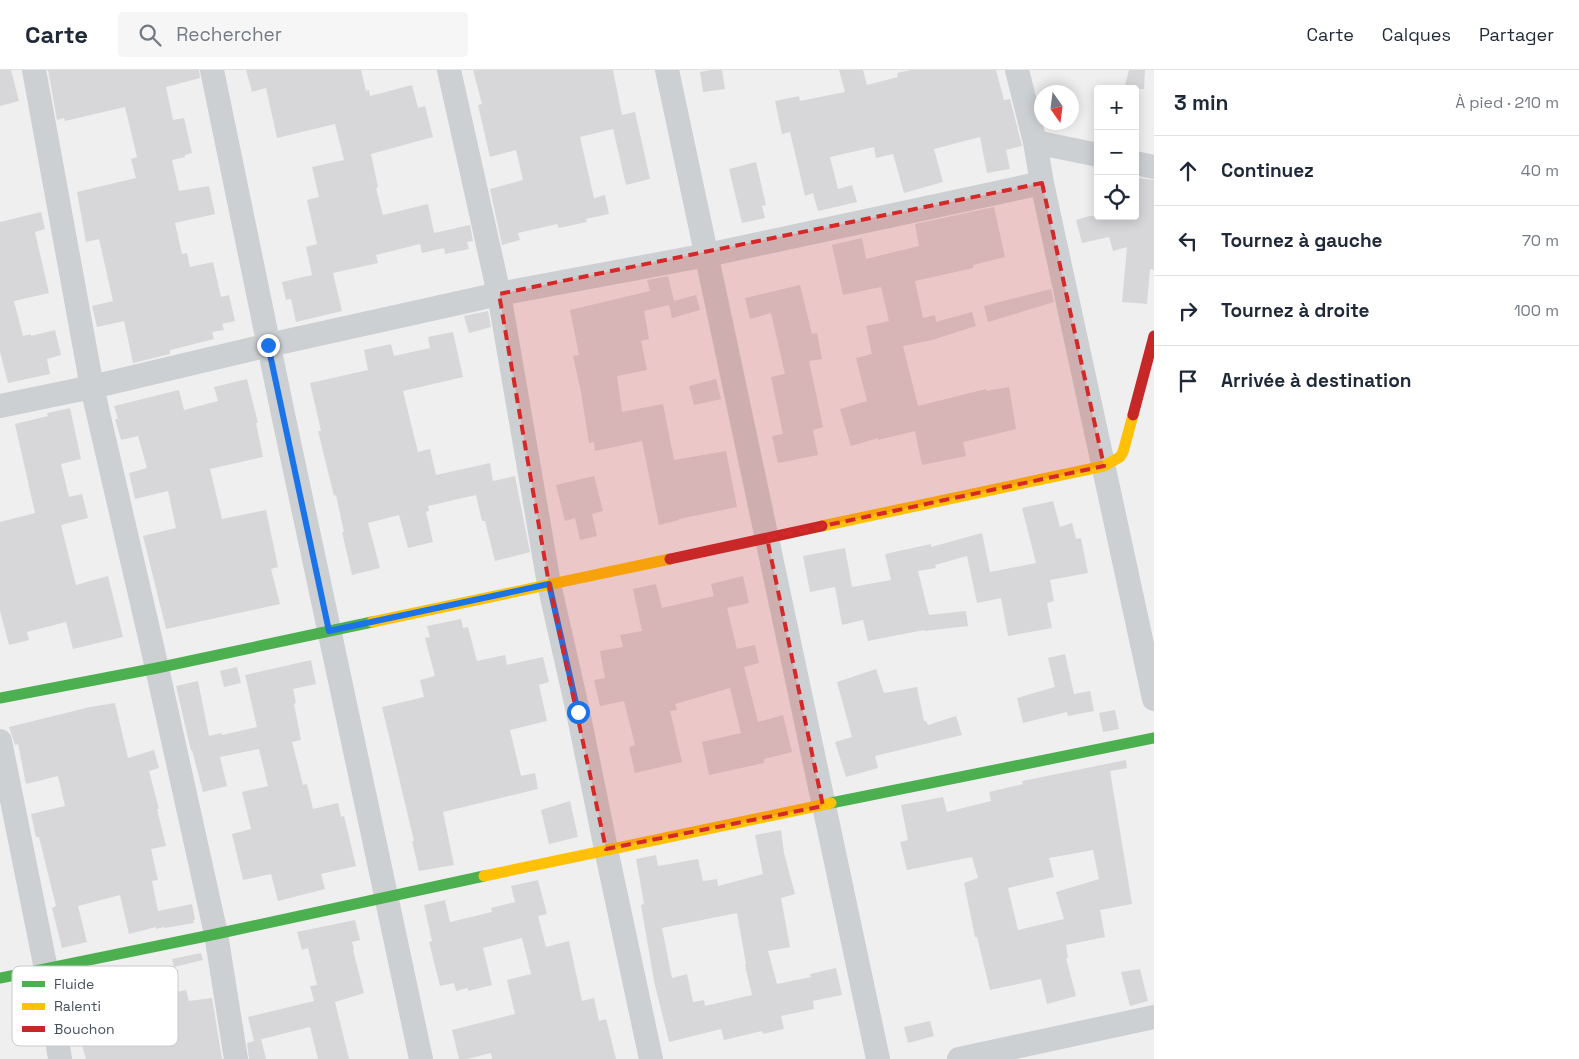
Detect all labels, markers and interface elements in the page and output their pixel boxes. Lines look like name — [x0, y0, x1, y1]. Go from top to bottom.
search box — [118, 12, 468, 57]
text: Carte — [25, 19, 88, 50]
icon: search — [136, 21, 164, 49]
text: Rechercher — [176, 22, 282, 47]
text: Carte — [1307, 23, 1354, 46]
text: Calques — [1382, 23, 1451, 46]
text: Partager — [1479, 23, 1554, 46]
north arrow — [1034, 85, 1079, 130]
map controls — [1094, 85, 1139, 220]
button: + — [1094, 85, 1139, 130]
text: 3 min — [1174, 89, 1229, 116]
text: À pied · 210 m — [1455, 92, 1559, 113]
button: − — [1094, 130, 1139, 175]
icon: ahead — [1174, 157, 1202, 185]
text: Continuez — [1221, 158, 1314, 183]
text: 40 m — [1521, 160, 1559, 181]
button: locate — [1094, 175, 1139, 220]
icon: left — [1174, 227, 1202, 255]
text: Tournez à gauche — [1221, 228, 1383, 253]
text: 70 m — [1522, 230, 1559, 251]
icon: right — [1174, 297, 1202, 325]
text: Tournez à droite — [1221, 298, 1370, 323]
text: 100 m — [1514, 300, 1559, 321]
route end — [257, 334, 280, 357]
icon: arrive — [1174, 367, 1202, 395]
text: Arrivée à destination — [1221, 368, 1411, 393]
route start — [567, 701, 590, 724]
legend — [12, 966, 178, 1046]
text: Fluide — [54, 975, 94, 993]
text: Ralenti — [54, 997, 101, 1015]
text: Bouchon — [54, 1020, 115, 1038]

